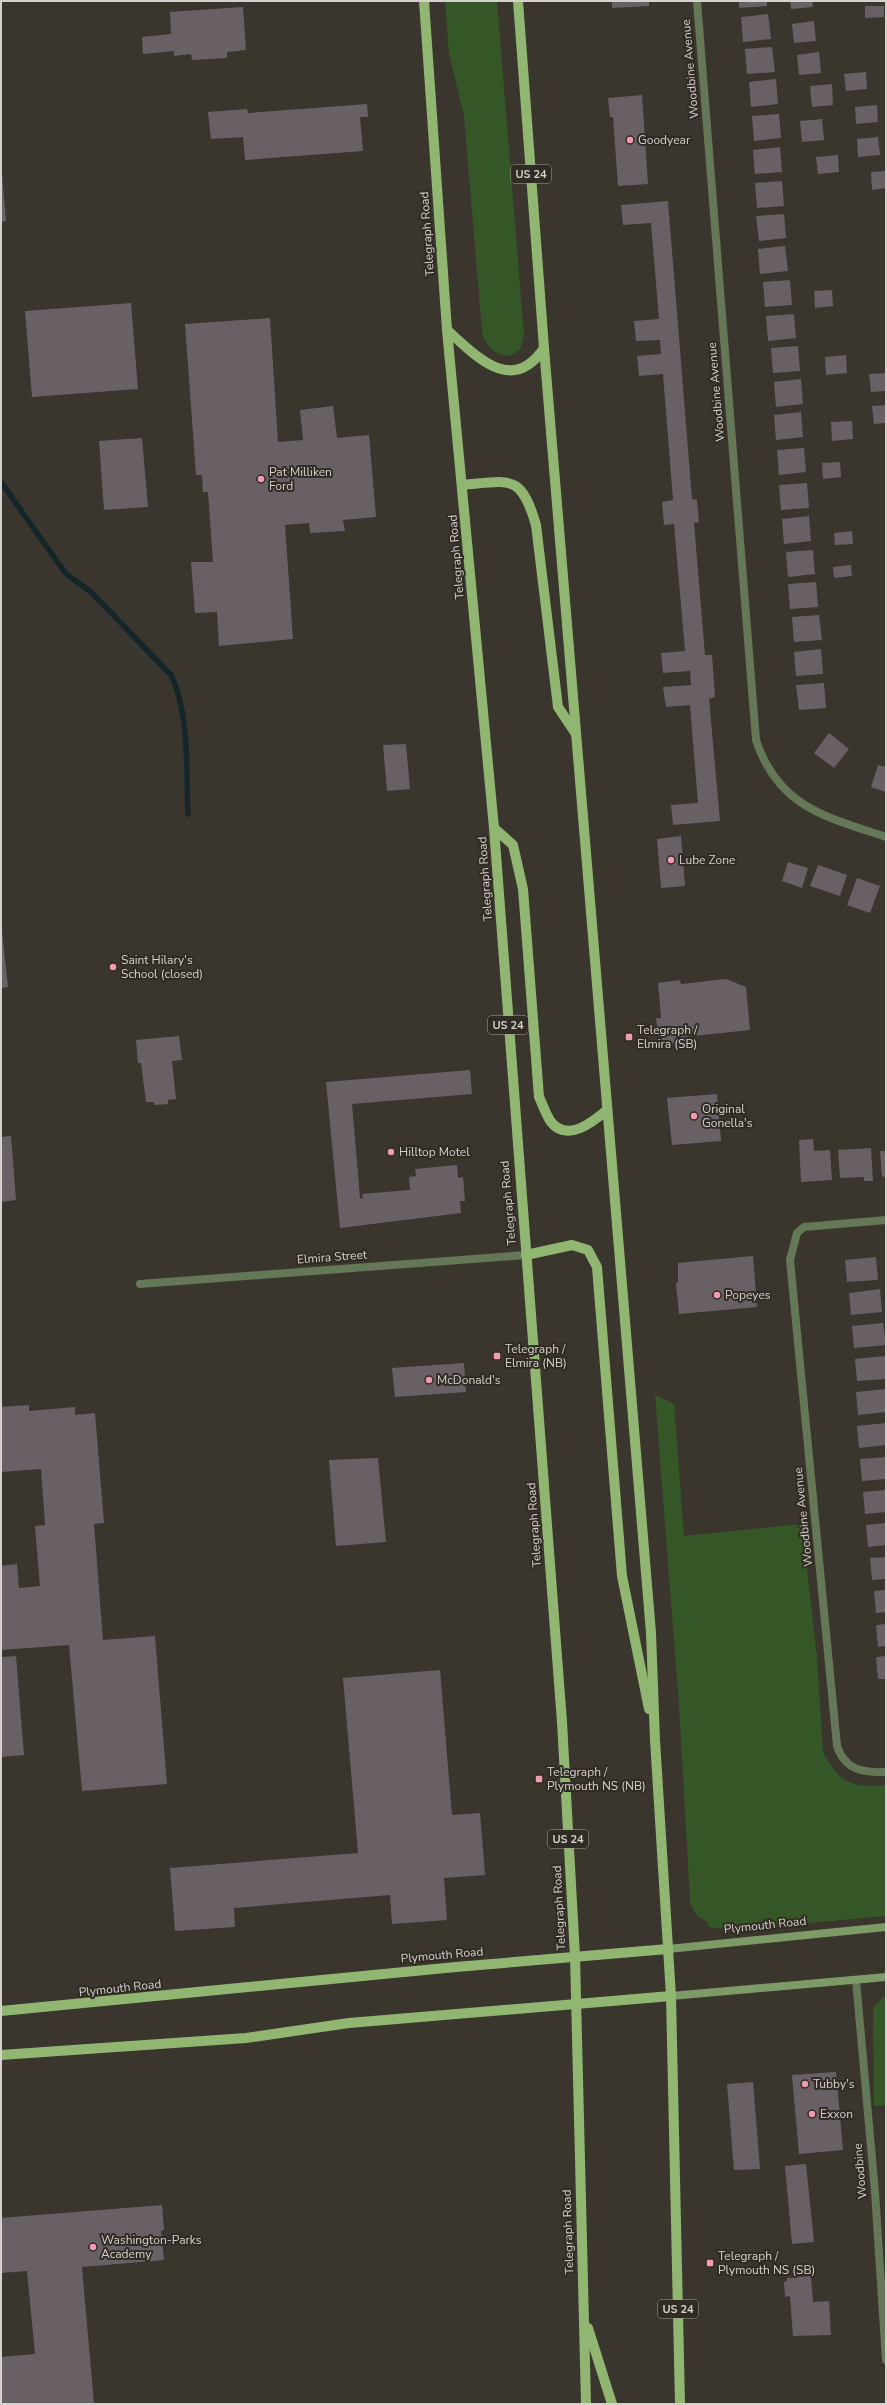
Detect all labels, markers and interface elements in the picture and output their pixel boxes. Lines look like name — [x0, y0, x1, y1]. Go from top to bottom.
street label: Woodbine Avenue — [678, 19, 702, 119]
place label: Goodyear — [638, 132, 691, 148]
marker: Goodyear — [625, 135, 635, 145]
road number: US 24 — [511, 165, 551, 183]
street label: Telegraph Road — [416, 191, 438, 277]
street label: Woodbine Avenue — [704, 342, 728, 442]
place label: Pat Milliken Ford — [269, 464, 332, 494]
marker: Pat Milliken Ford — [256, 474, 266, 484]
street label: Telegraph Road — [444, 514, 468, 600]
street label: Telegraph Road — [474, 836, 496, 922]
place label: Lube Zone — [679, 852, 735, 868]
marker: Lube Zone — [666, 855, 676, 865]
place label: Saint Hilary's School (closed) — [121, 952, 203, 982]
marker: Saint Hilary's School (closed) — [108, 962, 118, 972]
road number: US 24 — [488, 1016, 528, 1034]
place label: Telegraph / Elmira (SB) — [637, 1022, 698, 1052]
marker: Telegraph / Elmira (SB) — [624, 1032, 634, 1042]
place label: Original Gonella's — [702, 1101, 753, 1131]
marker: Original Gonella's — [689, 1111, 699, 1121]
place label: Hilltop Motel — [399, 1144, 470, 1160]
marker: Hilltop Motel — [386, 1147, 396, 1157]
street label: Telegraph Road — [496, 1160, 520, 1246]
street label: Elmira Street — [297, 1247, 368, 1267]
place label: Popeyes — [725, 1287, 771, 1303]
marker: Popeyes — [712, 1290, 722, 1300]
place label: Telegraph / Elmira (NB) — [505, 1341, 567, 1371]
marker: Telegraph / Elmira (NB) — [492, 1351, 502, 1361]
place label: McDonald's — [437, 1372, 501, 1388]
marker: McDonald's — [424, 1375, 434, 1385]
street label: Woodbine Avenue — [790, 1467, 816, 1567]
street label: Telegraph Road — [523, 1482, 545, 1568]
place label: Telegraph / Plymouth NS (NB) — [547, 1764, 646, 1794]
marker: Telegraph / Plymouth NS (NB) — [534, 1774, 544, 1784]
road number: US 24 — [548, 1830, 588, 1848]
street label: Telegraph Road — [549, 1865, 569, 1951]
street label: Plymouth Road — [723, 1913, 807, 1937]
street label: Plymouth Road — [400, 1943, 484, 1967]
street label: Plymouth Road — [78, 1976, 162, 2000]
place label: Tubby's — [813, 2076, 855, 2092]
marker: Tubby's — [800, 2079, 810, 2089]
place label: Exxon — [820, 2106, 853, 2122]
marker: Exxon — [807, 2109, 817, 2119]
street label: Woodbine — [850, 2142, 870, 2200]
street label: Telegraph Road — [559, 2189, 577, 2275]
place label: Washington-Parks Academy — [101, 2232, 202, 2262]
marker: Washington-Parks Academy — [88, 2242, 98, 2252]
place label: Telegraph / Plymouth NS (SB) — [718, 2248, 815, 2278]
marker: Telegraph / Plymouth NS (SB) — [705, 2258, 715, 2268]
road number: US 24 — [658, 2300, 698, 2318]

